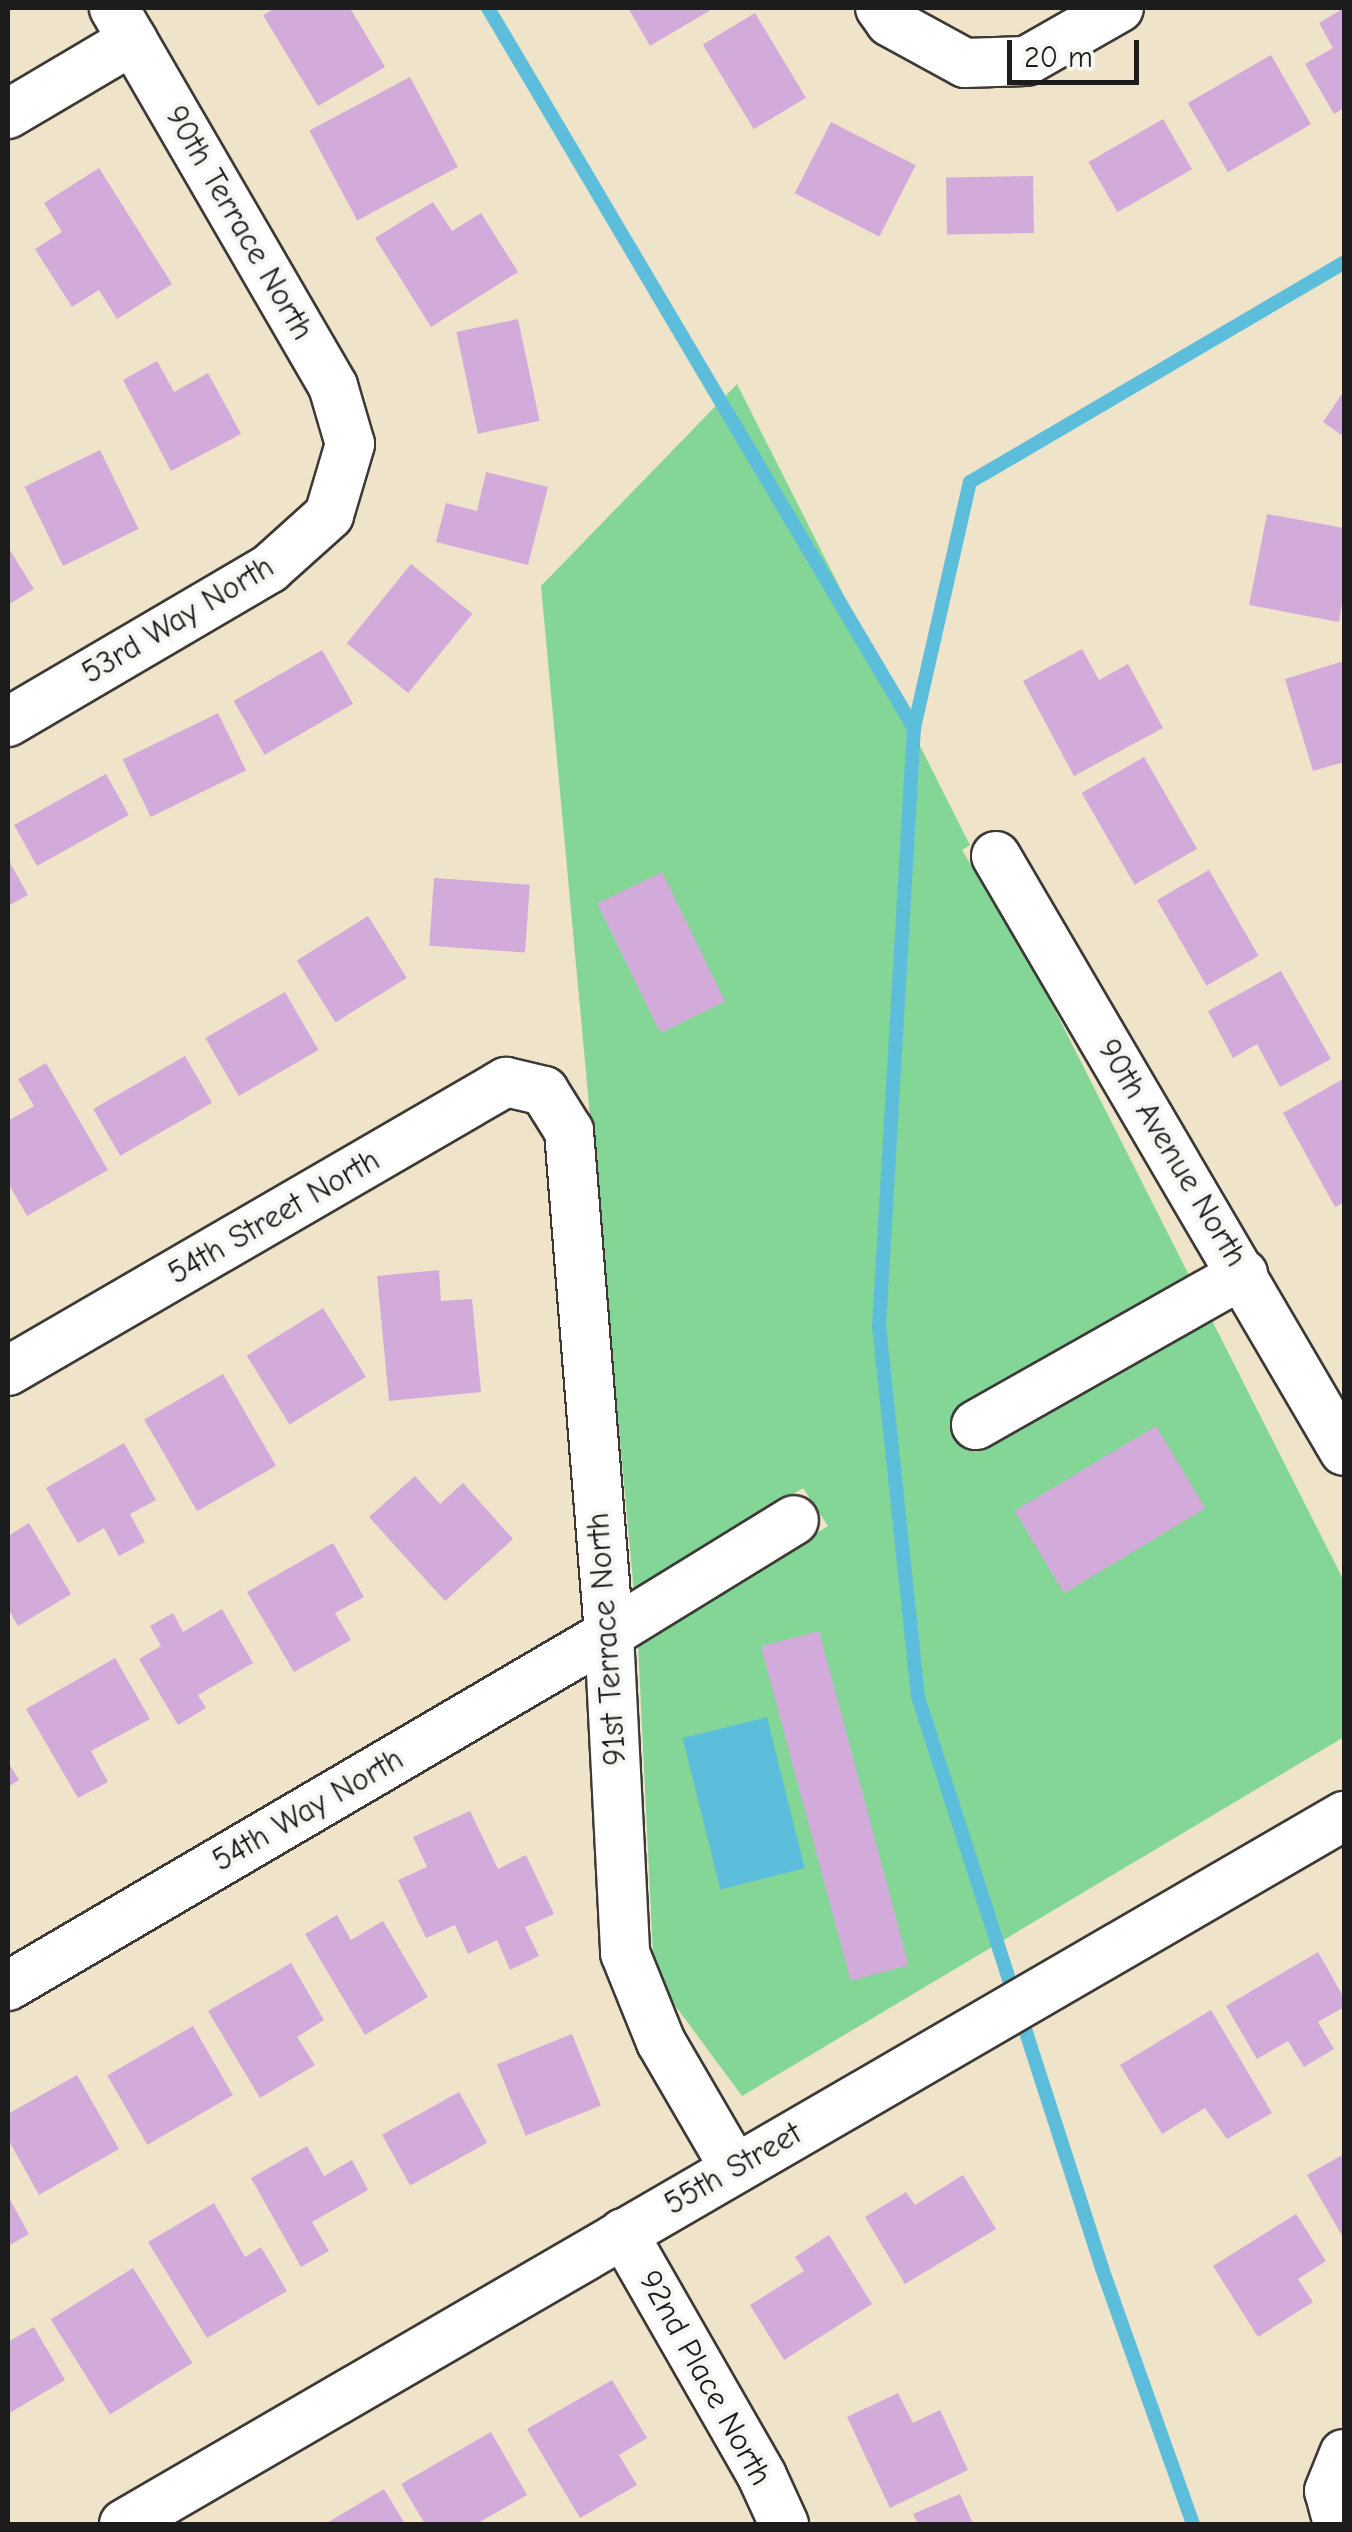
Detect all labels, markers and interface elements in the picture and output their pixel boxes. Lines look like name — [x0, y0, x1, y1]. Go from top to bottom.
scale bar — [1012, 20, 1144, 82]
text: 20 m — [1024, 40, 1093, 75]
street label: 90th Terrace North — [156, 99, 322, 347]
street label: 53rd Way North — [75, 548, 281, 692]
street label: 90th Avenue North — [1089, 1032, 1255, 1274]
street label: 54th Street North — [162, 1141, 386, 1293]
street label: 91st Terrace North — [579, 1511, 635, 1767]
street label: 54th Way North — [206, 1740, 410, 1880]
street label: 55th Street — [658, 2114, 808, 2224]
street label: 92nd Place North — [630, 2264, 780, 2492]

